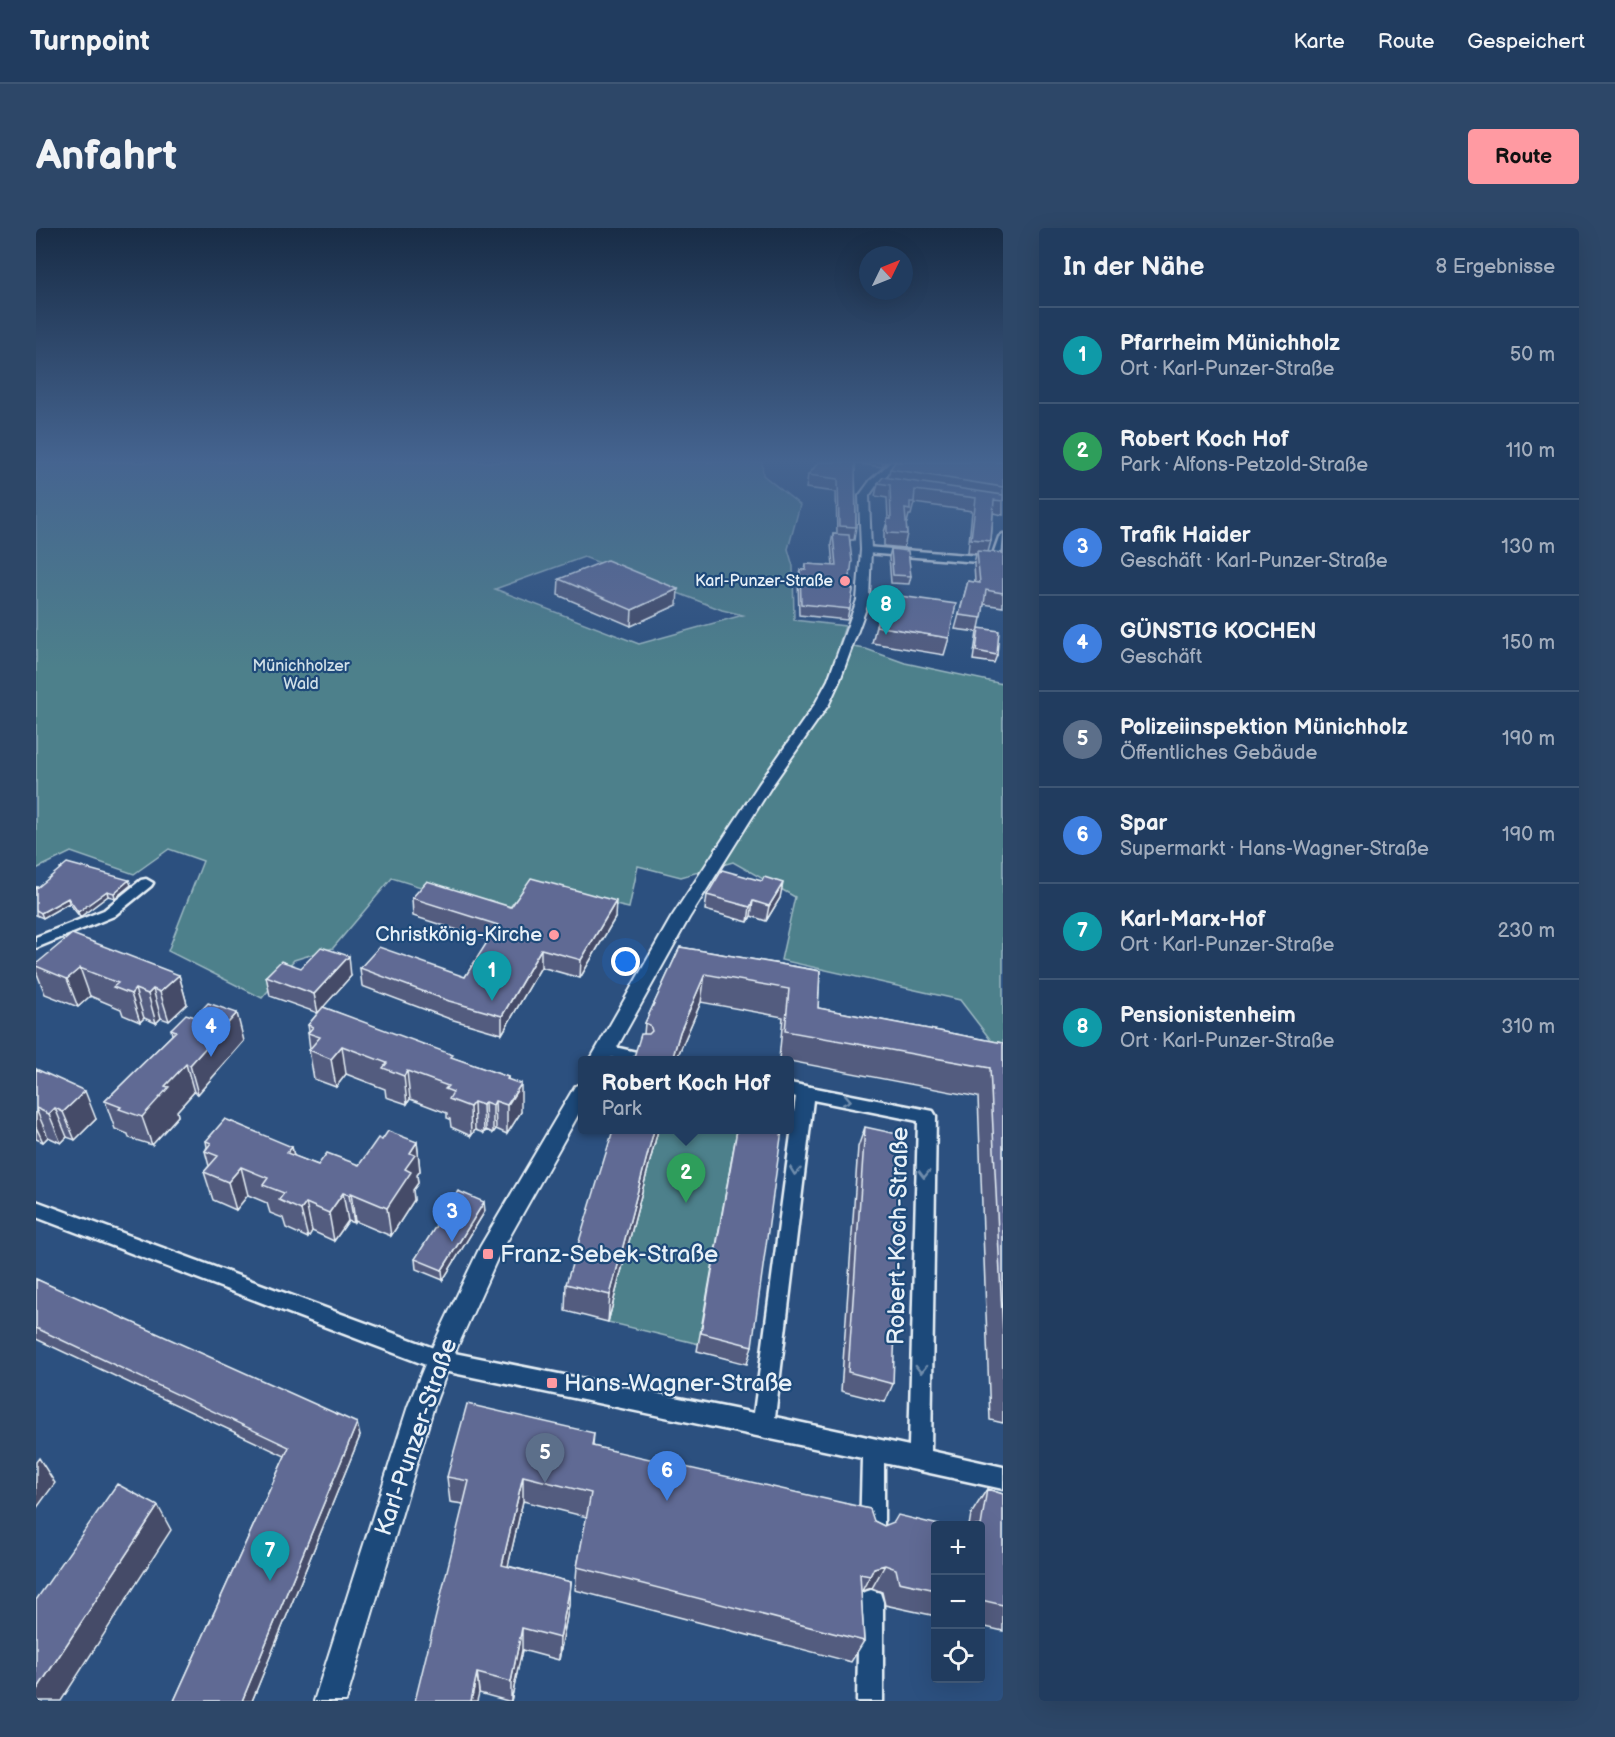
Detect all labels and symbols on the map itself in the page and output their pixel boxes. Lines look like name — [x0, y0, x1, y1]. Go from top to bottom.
north arrow — [859, 246, 913, 300]
place label: Karl-Punzer-Straße — [695, 572, 834, 591]
marker: Karl-Punzer-Straße — [838, 574, 852, 588]
pin: 8 — [866, 586, 906, 635]
park label: Münichholzer Wald — [252, 657, 350, 694]
place label: Christkönig-Kirche — [375, 923, 542, 947]
marker: Christkönig-Kirche — [547, 928, 561, 942]
your location — [611, 947, 640, 976]
pin: 1 — [472, 952, 512, 1001]
pin: 4 — [192, 1008, 231, 1057]
one-way arrow — [842, 1093, 852, 1106]
street label: Robert-Koch-Straße — [882, 1127, 914, 1345]
pin: 2 — [666, 1154, 706, 1203]
one-way arrow — [789, 1166, 802, 1175]
one-way arrow — [918, 1170, 930, 1179]
pin: 3 — [432, 1192, 472, 1242]
place label: Franz-Sebek-Straße — [500, 1240, 718, 1269]
marker: Franz-Sebek-Straße — [481, 1247, 495, 1261]
street label: Karl-Punzer-Straße — [369, 1334, 463, 1540]
one-way arrow — [915, 1365, 927, 1374]
place label: Hans-Wagner-Straße — [564, 1369, 792, 1398]
marker: Hans-Wagner-Straße — [545, 1376, 559, 1390]
pin: 5 — [526, 1434, 564, 1483]
pin: 6 — [648, 1452, 686, 1501]
pin: 7 — [250, 1532, 290, 1581]

